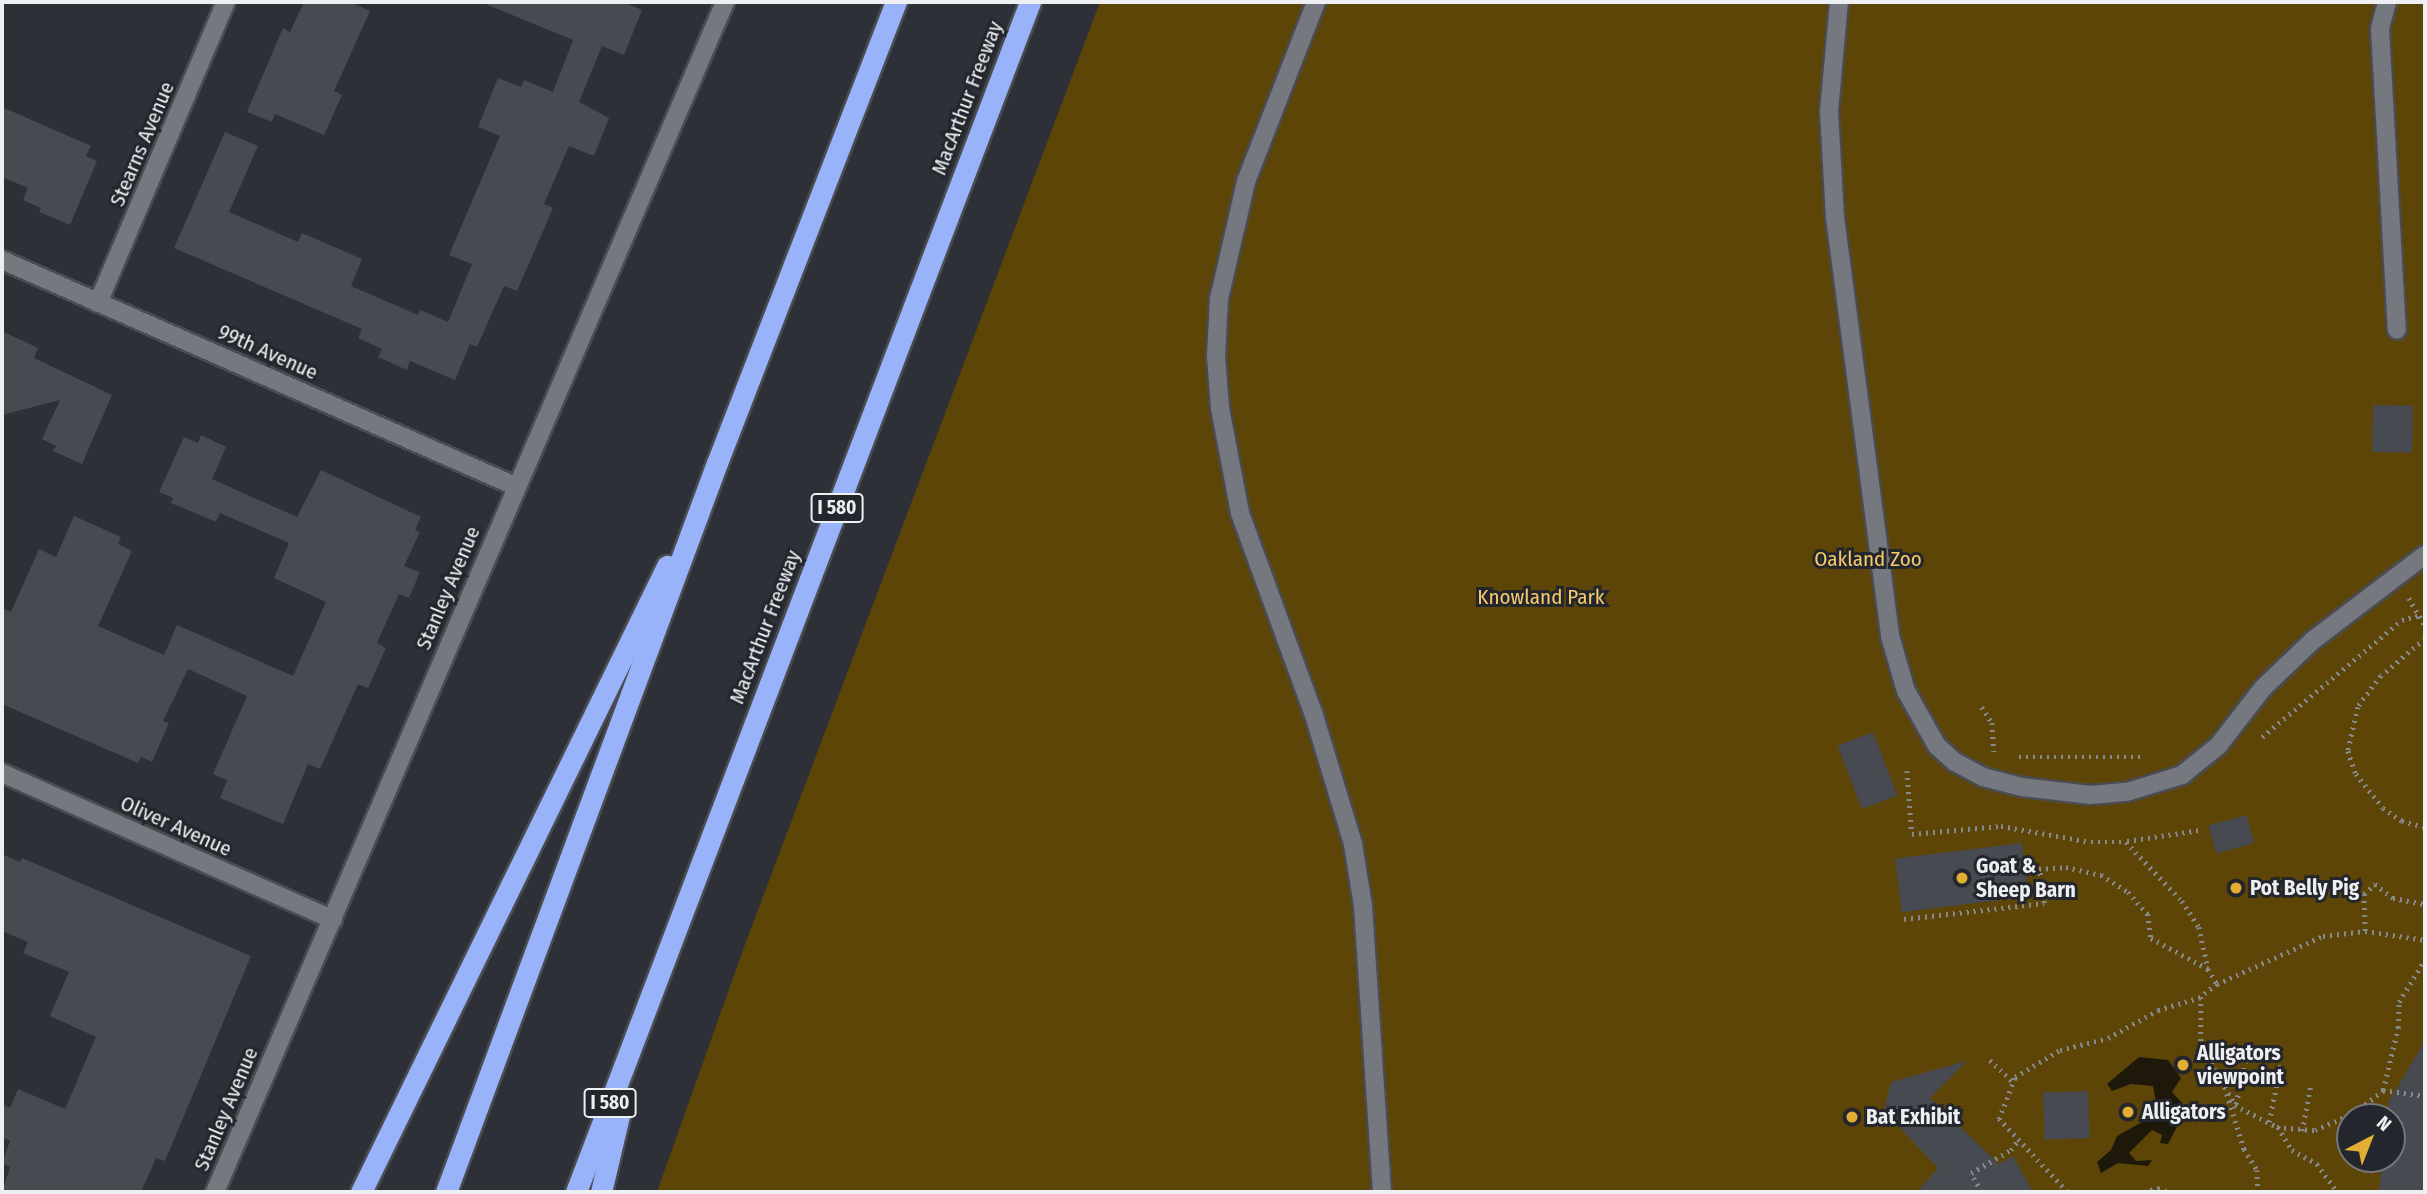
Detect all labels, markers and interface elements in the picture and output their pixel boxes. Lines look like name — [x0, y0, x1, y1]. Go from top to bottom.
street label: MacArthur Freeway — [926, 18, 1008, 178]
street label: Stearns Avenue — [104, 78, 180, 210]
street label: 99th Avenue — [214, 319, 322, 385]
road number: I 580 — [809, 492, 865, 524]
street label: Stanley Avenue — [411, 522, 485, 654]
park label: Oakland Zoo — [1814, 546, 1922, 572]
street label: MacArthur Freeway — [724, 547, 806, 707]
park label: Knowland Park — [1477, 584, 1605, 610]
street label: Oliver Avenue — [117, 790, 235, 862]
place label: Goat & Sheep Barn — [1976, 853, 2076, 903]
marker: Goat & Sheep Barn — [1954, 870, 1970, 886]
place label: Pot Belly Pig — [2250, 875, 2359, 901]
marker: Pot Belly Pig — [2228, 880, 2244, 896]
place label: Alligators viewpoint — [2197, 1040, 2284, 1090]
street label: Stanley Avenue — [189, 1043, 263, 1175]
marker: Alligators viewpoint — [2175, 1057, 2191, 1073]
road number: I 580 — [582, 1088, 638, 1119]
place label: Alligators — [2142, 1099, 2226, 1125]
north arrow — [2336, 1103, 2406, 1173]
place label: Bat Exhibit — [1866, 1104, 1960, 1130]
marker: Alligators — [2120, 1104, 2136, 1120]
marker: Bat Exhibit — [1844, 1109, 1860, 1125]
text: N — [2372, 1111, 2396, 1136]

